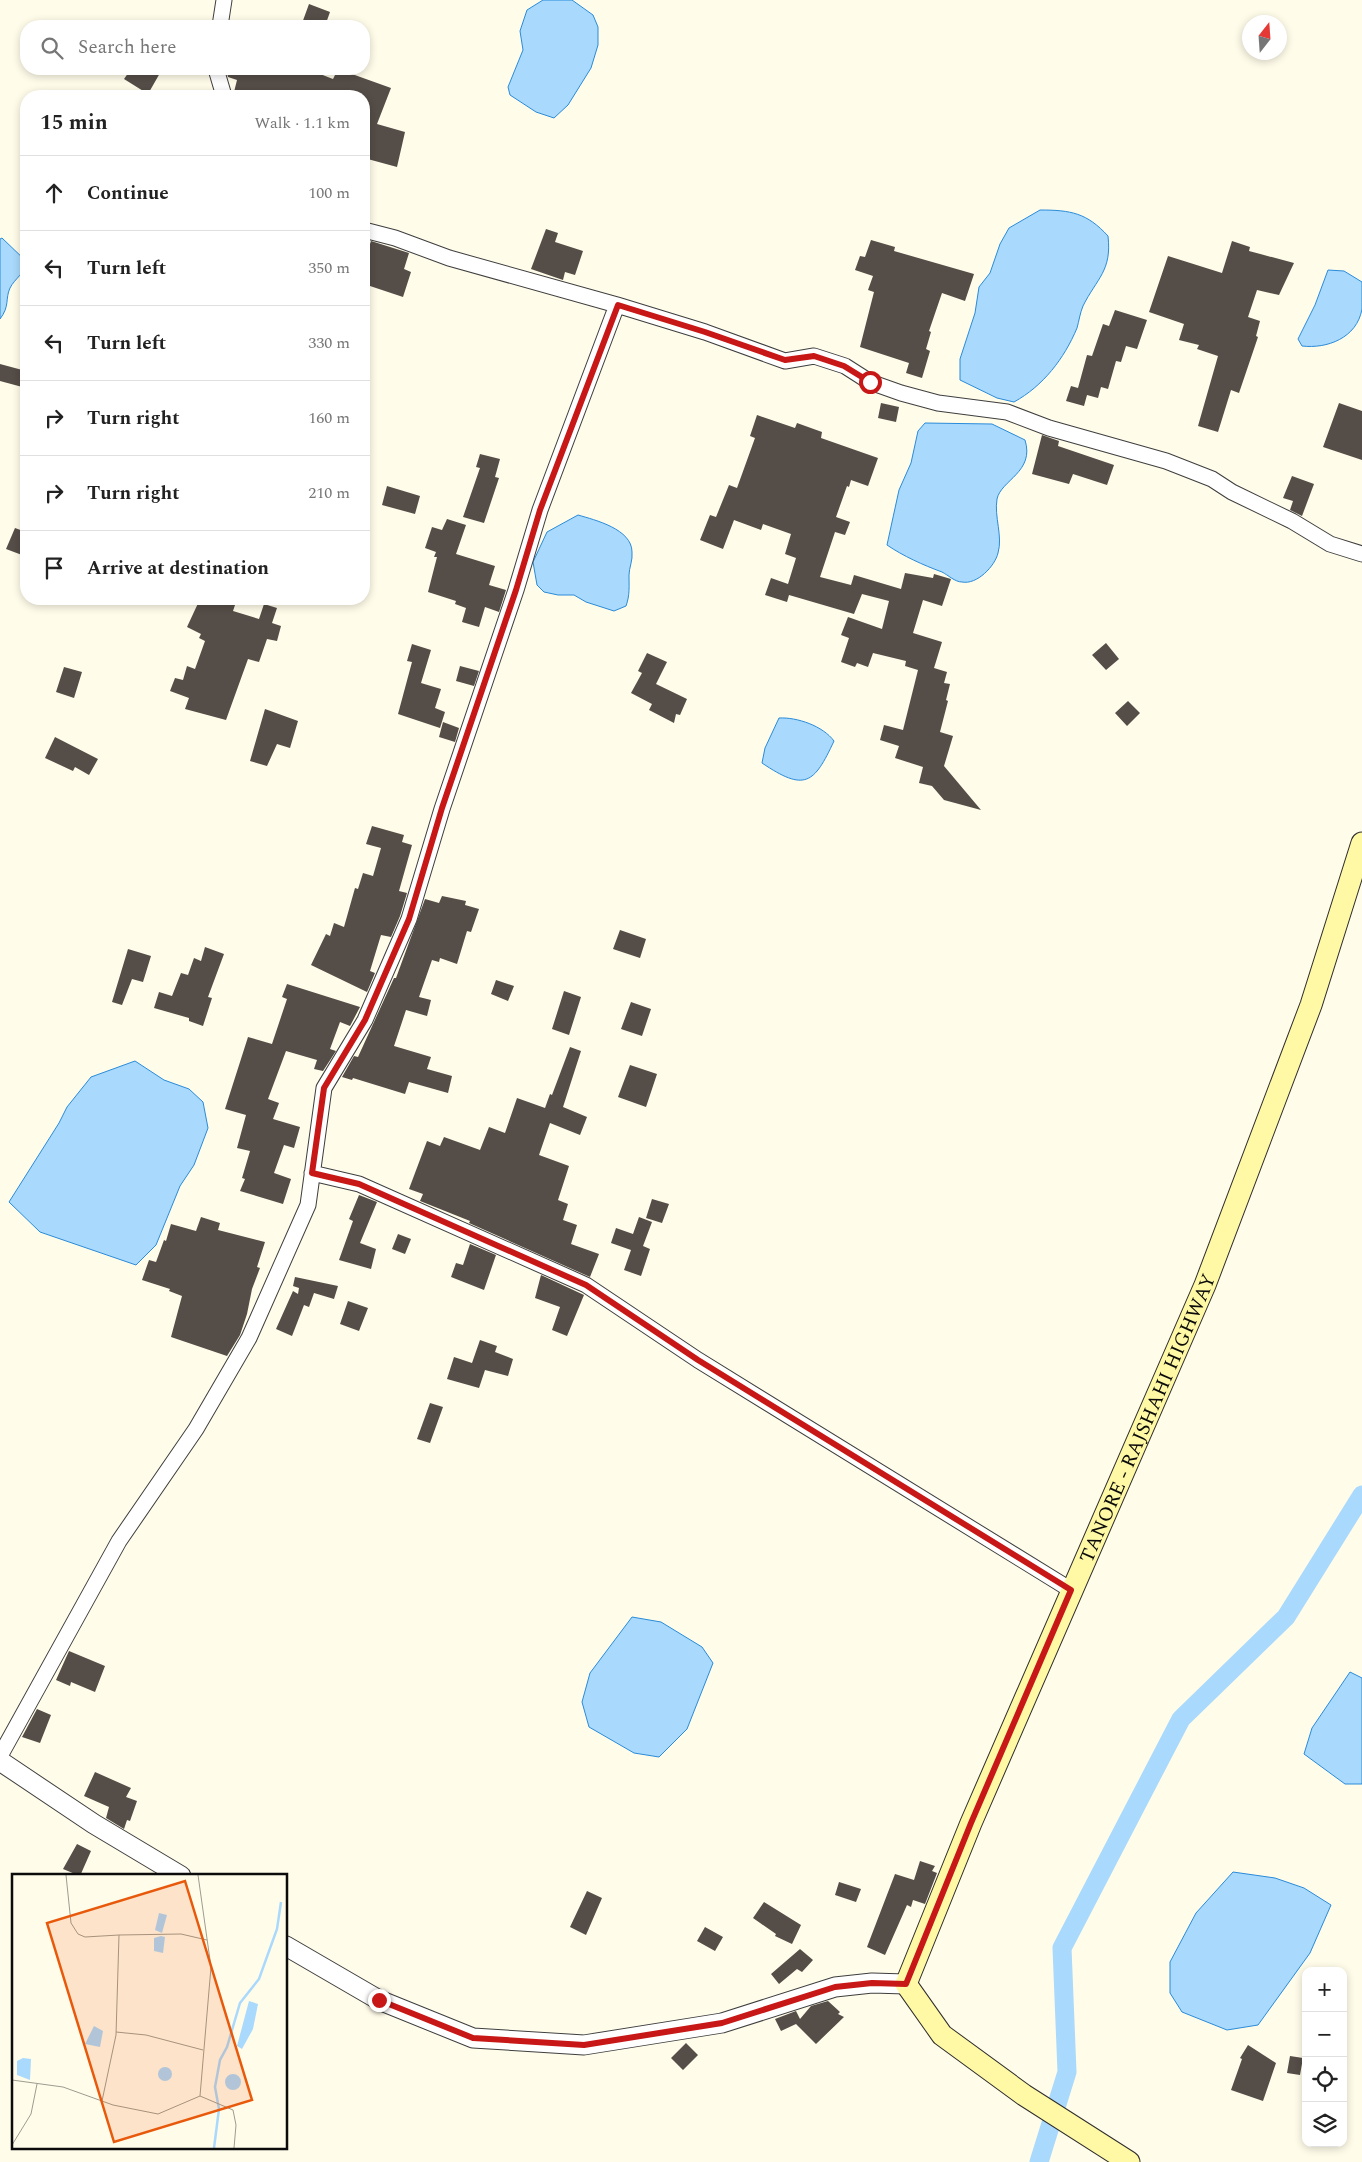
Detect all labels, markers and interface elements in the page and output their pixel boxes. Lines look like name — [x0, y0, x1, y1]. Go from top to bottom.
north arrow — [1242, 15, 1287, 60]
search box — [20, 20, 370, 75]
text: Search here — [78, 33, 177, 62]
icon: search — [38, 34, 66, 62]
text: 15 min — [40, 107, 108, 139]
text: Walk · 1.1 km — [255, 111, 350, 135]
icon: ahead — [40, 179, 68, 207]
text: Continue — [87, 179, 169, 208]
text: 100 m — [308, 181, 350, 205]
icon: left — [40, 254, 68, 282]
text: Turn left — [87, 254, 166, 283]
text: 350 m — [308, 256, 350, 280]
icon: left — [40, 329, 68, 357]
text: Turn left — [87, 329, 166, 358]
text: 330 m — [308, 331, 350, 355]
route start — [859, 371, 882, 394]
icon: right — [40, 404, 68, 432]
text: Turn right — [87, 404, 180, 433]
text: 160 m — [308, 406, 350, 430]
icon: right — [40, 479, 68, 507]
text: Turn right — [87, 479, 180, 508]
text: 210 m — [308, 481, 350, 505]
icon: arrive — [40, 554, 68, 582]
text: Arrive at destination — [87, 554, 269, 583]
street label: TANORE - RAJSHAHI HIGHWAY — [1072, 1269, 1224, 1568]
inset map — [12, 1874, 288, 2150]
map controls — [1302, 1967, 1347, 2147]
button: + — [1302, 1967, 1347, 2012]
route end — [368, 1989, 391, 2012]
button: − — [1302, 2012, 1347, 2057]
button: locate — [1302, 2057, 1347, 2102]
button: layers — [1302, 2102, 1347, 2147]

